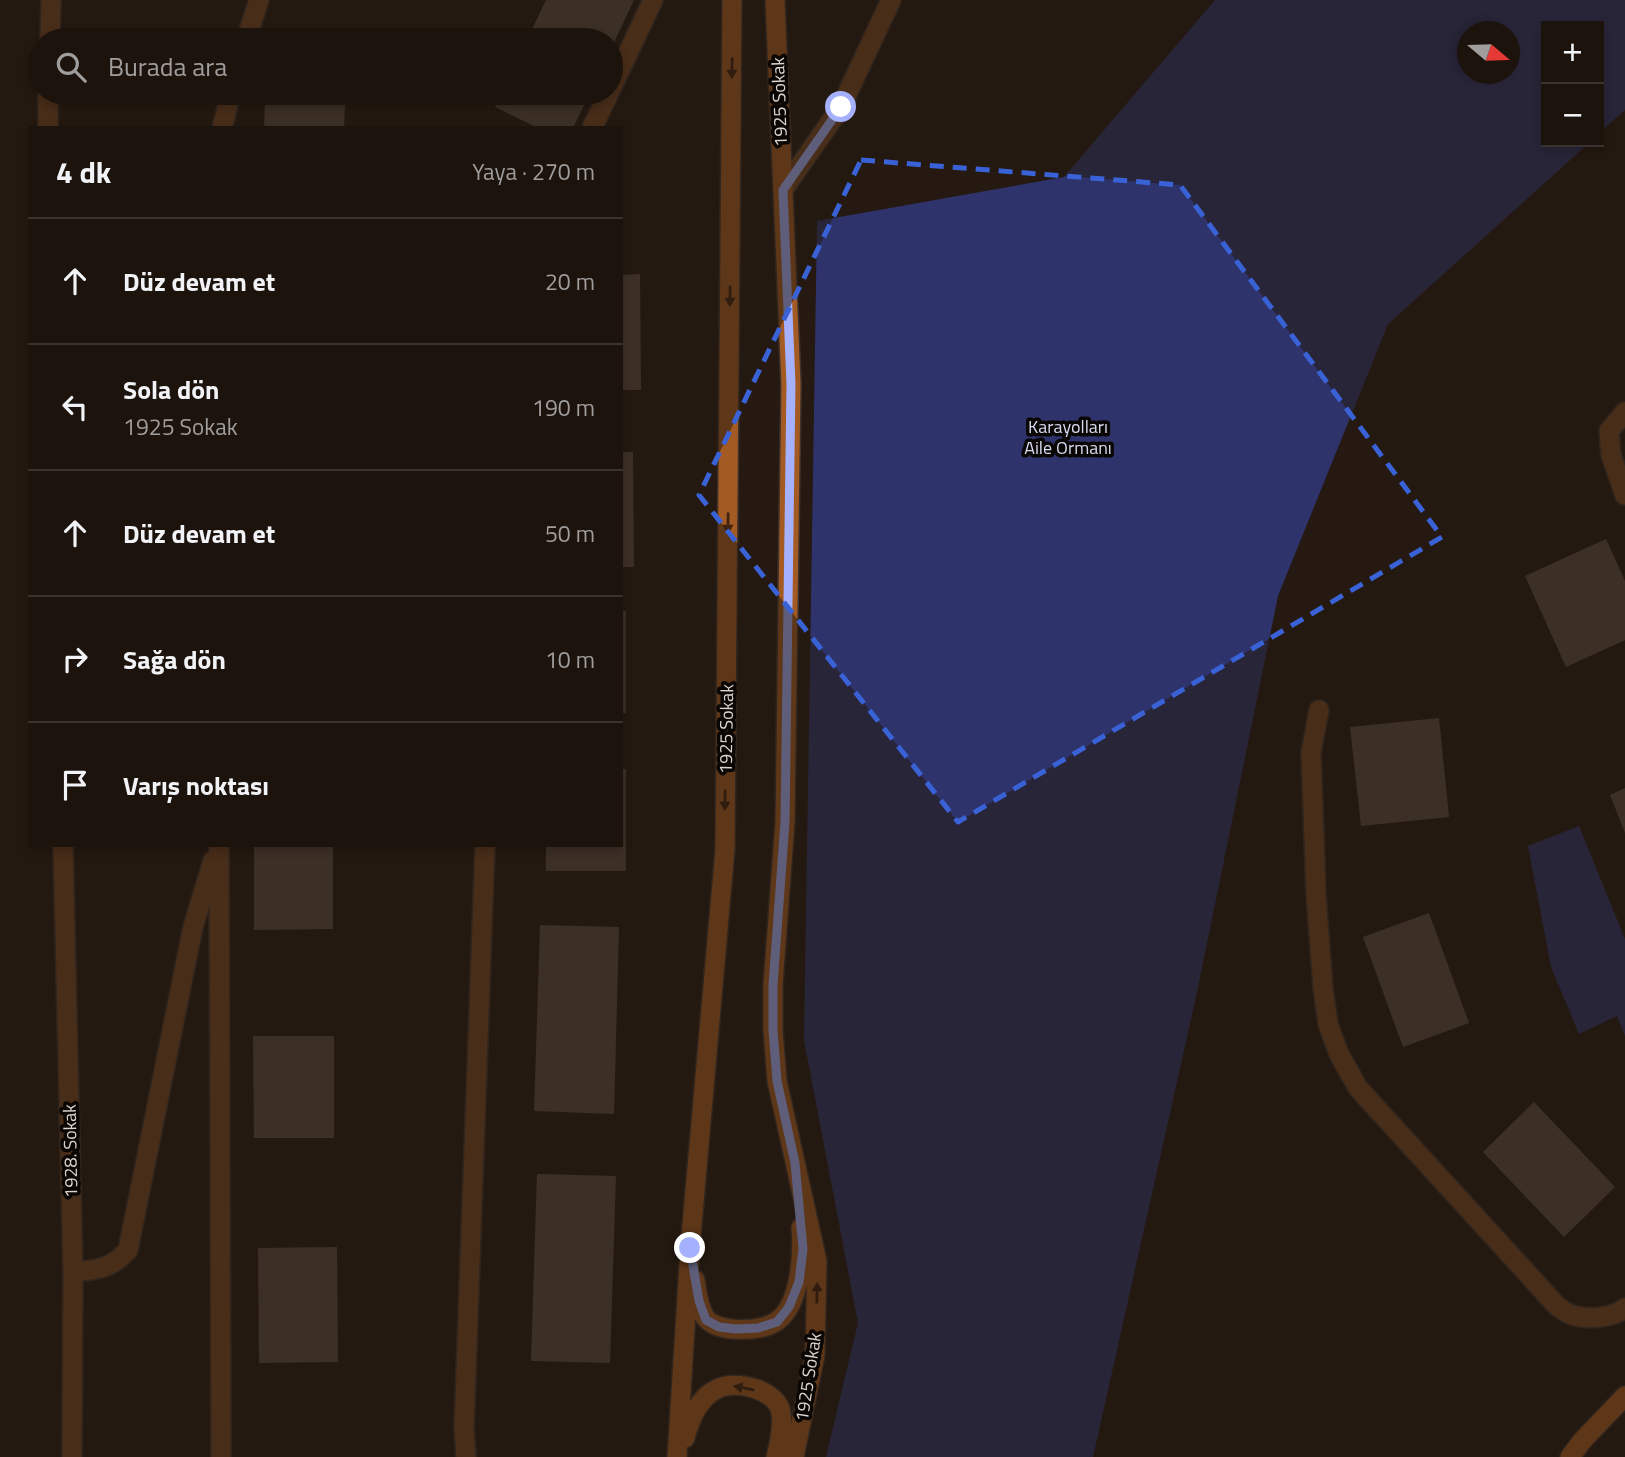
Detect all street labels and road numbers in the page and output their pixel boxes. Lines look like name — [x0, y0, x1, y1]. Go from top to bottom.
street label: 1925 Sokak — [764, 56, 794, 147]
street label: 1925 Sokak — [712, 684, 740, 774]
street label: 1928. Sokak — [56, 1104, 84, 1198]
street label: 1925 Sokak — [788, 1330, 828, 1423]

